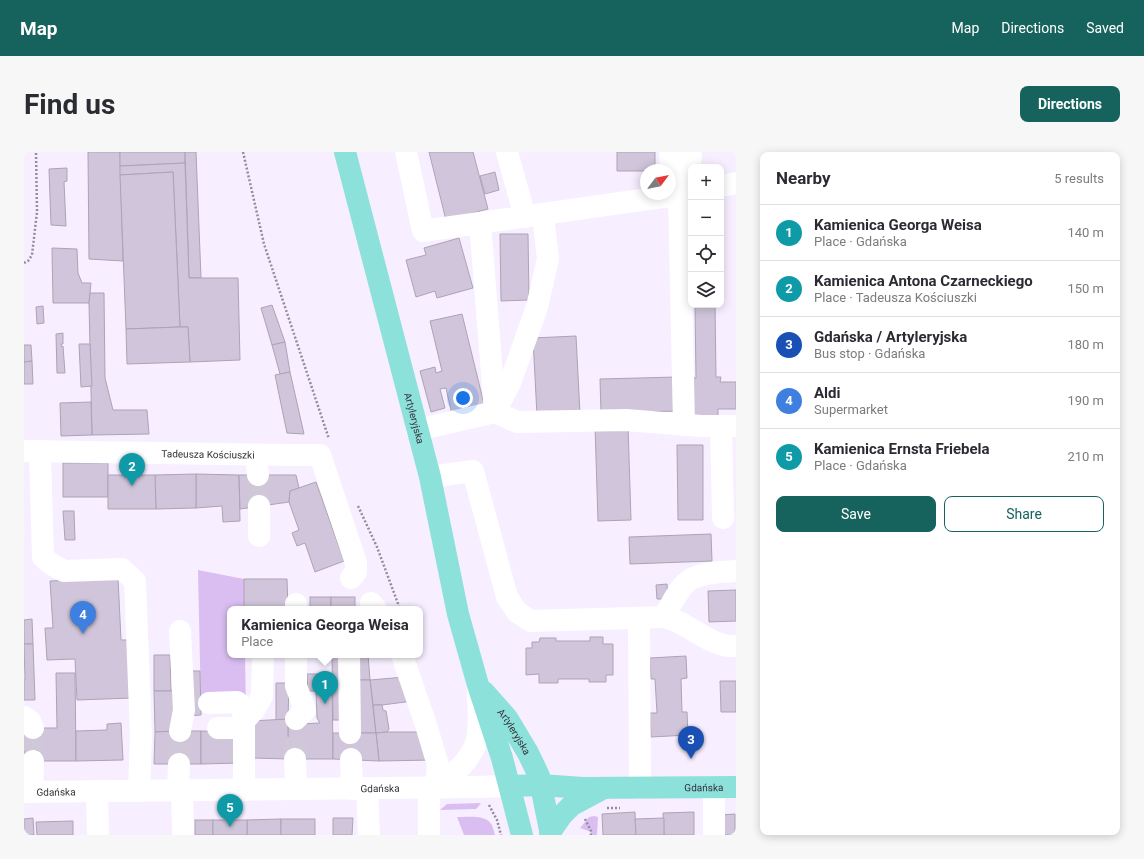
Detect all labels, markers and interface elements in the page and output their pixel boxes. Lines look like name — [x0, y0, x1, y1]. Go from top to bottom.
text: Map — [20, 17, 58, 40]
text: Map — [952, 20, 979, 36]
text: Directions — [1001, 20, 1064, 36]
text: Saved — [1086, 20, 1124, 36]
button: Directions — [1020, 86, 1120, 122]
text: Find us — [24, 88, 115, 121]
north arrow — [640, 164, 676, 200]
map controls — [688, 164, 724, 308]
button: + — [688, 164, 724, 200]
text: Nearby — [776, 168, 831, 188]
text: 5 results — [1054, 171, 1104, 186]
button: − — [688, 200, 724, 236]
text: Kamienica Georga Weisa — [814, 216, 982, 234]
text: 1 — [785, 225, 793, 240]
text: 140 m — [1067, 225, 1104, 240]
text: Place · Gdańska — [814, 234, 907, 249]
button: locate — [688, 236, 724, 272]
button: layers — [688, 272, 724, 308]
text: Kamienica Antona Czarneckiego — [814, 272, 1033, 290]
text: 2 — [785, 281, 793, 296]
text: 150 m — [1067, 281, 1104, 296]
text: Place · Tadeusza Kościuszki — [814, 290, 977, 305]
text: Gdańska / Artyleryjska — [814, 328, 967, 346]
text: 3 — [785, 337, 793, 352]
text: 180 m — [1067, 337, 1104, 352]
text: Bus stop · Gdańska — [814, 346, 925, 361]
text: Aldi — [814, 384, 840, 402]
your location — [453, 388, 473, 408]
street label: Artyleryjska — [402, 392, 426, 445]
text: 4 — [785, 393, 793, 408]
text: 190 m — [1067, 393, 1104, 408]
text: Supermarket — [814, 402, 888, 417]
text: Kamienica Ernsta Friebela — [814, 440, 990, 458]
street label: Tadeusza Kościuszki — [161, 448, 255, 461]
text: 5 — [785, 449, 793, 464]
text: 210 m — [1067, 449, 1104, 464]
pin: 2 — [119, 453, 145, 486]
text: Place · Gdańska — [814, 458, 907, 473]
button: Save — [776, 496, 936, 532]
button: Share — [944, 496, 1104, 532]
pin: 4 — [70, 601, 96, 634]
popup — [227, 606, 423, 658]
text: Kamienica Georga Weisa — [241, 616, 409, 634]
text: Place — [241, 634, 273, 649]
pin: 1 — [312, 671, 338, 704]
street label: Artyleryjska — [495, 707, 533, 757]
pin: 3 — [678, 726, 704, 759]
street label: Gdańska — [684, 782, 723, 793]
street label: Gdańska — [360, 783, 400, 794]
street label: Gdańska — [36, 786, 76, 798]
pin: 5 — [217, 794, 243, 827]

